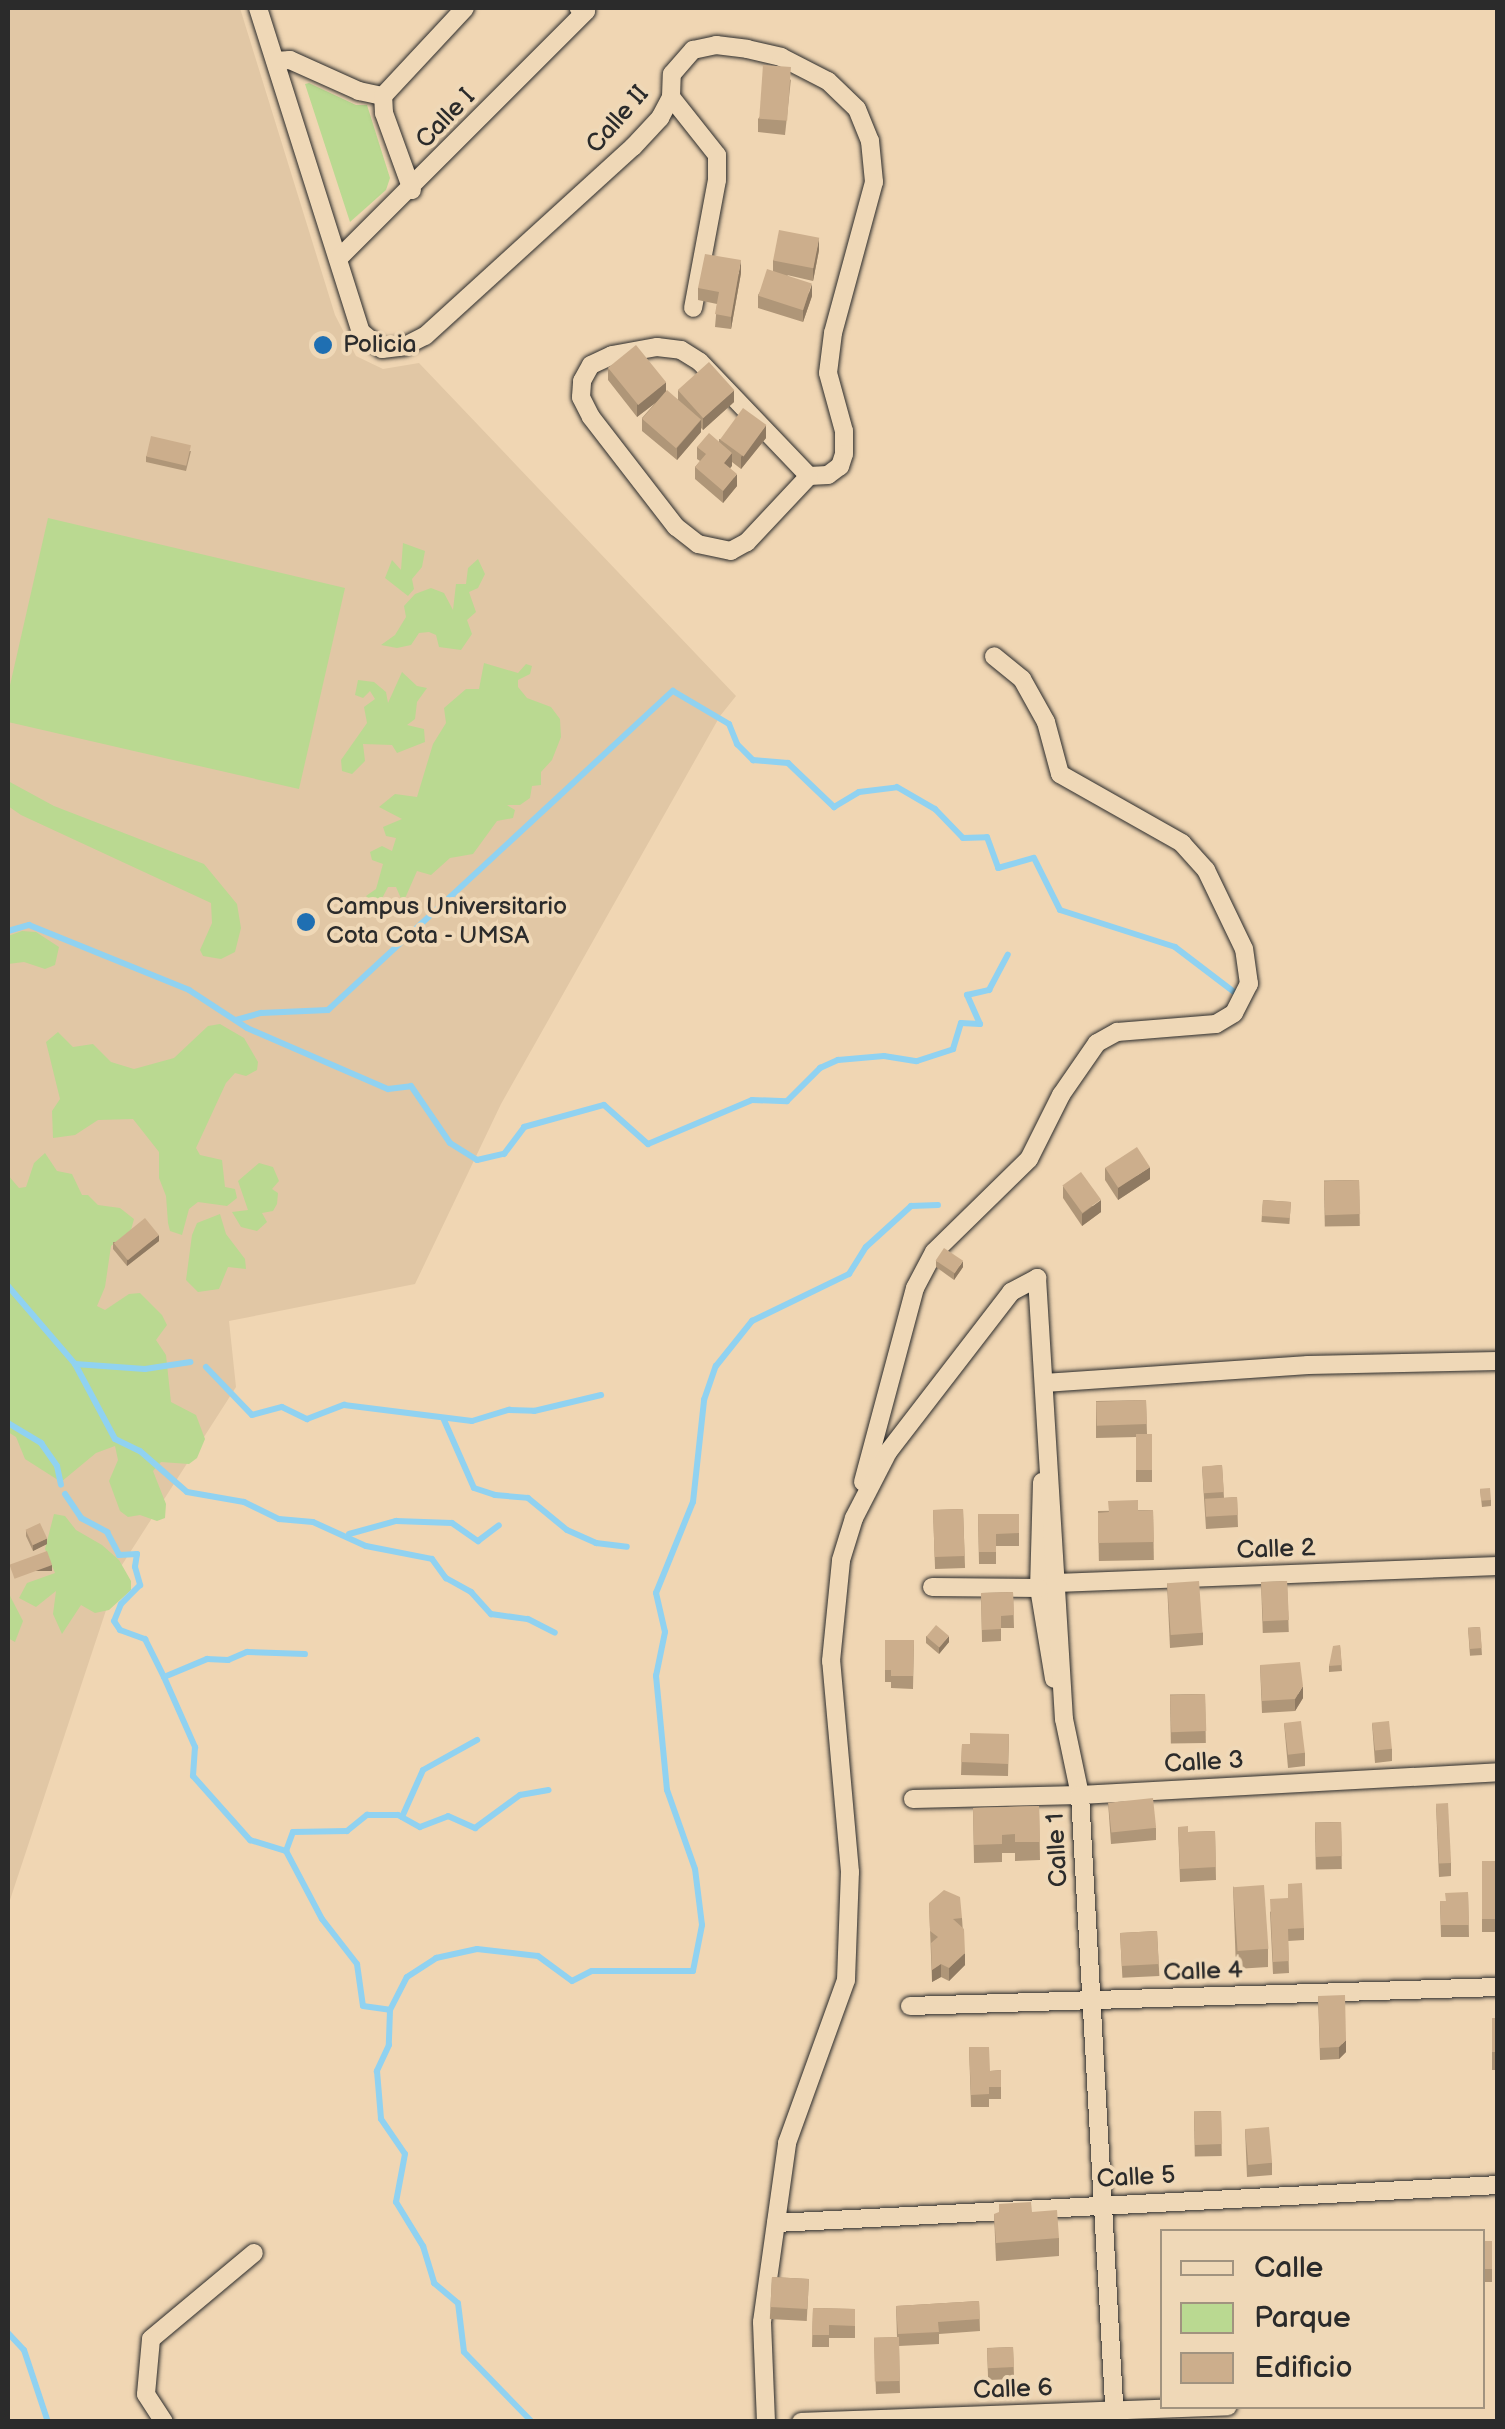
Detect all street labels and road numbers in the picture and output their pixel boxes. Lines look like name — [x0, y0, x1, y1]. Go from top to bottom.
street label: Calle II — [580, 80, 656, 160]
street label: Calle I — [410, 83, 482, 155]
street label: Calle 2 — [1236, 1534, 1316, 1566]
street label: Calle 3 — [1163, 1746, 1245, 1780]
street label: Calle 1 — [1041, 1812, 1075, 1888]
street label: Calle 4 — [1163, 1956, 1243, 1988]
street label: Calle 5 — [1096, 2161, 1176, 2195]
street label: Calle 6 — [973, 2374, 1053, 2406]

